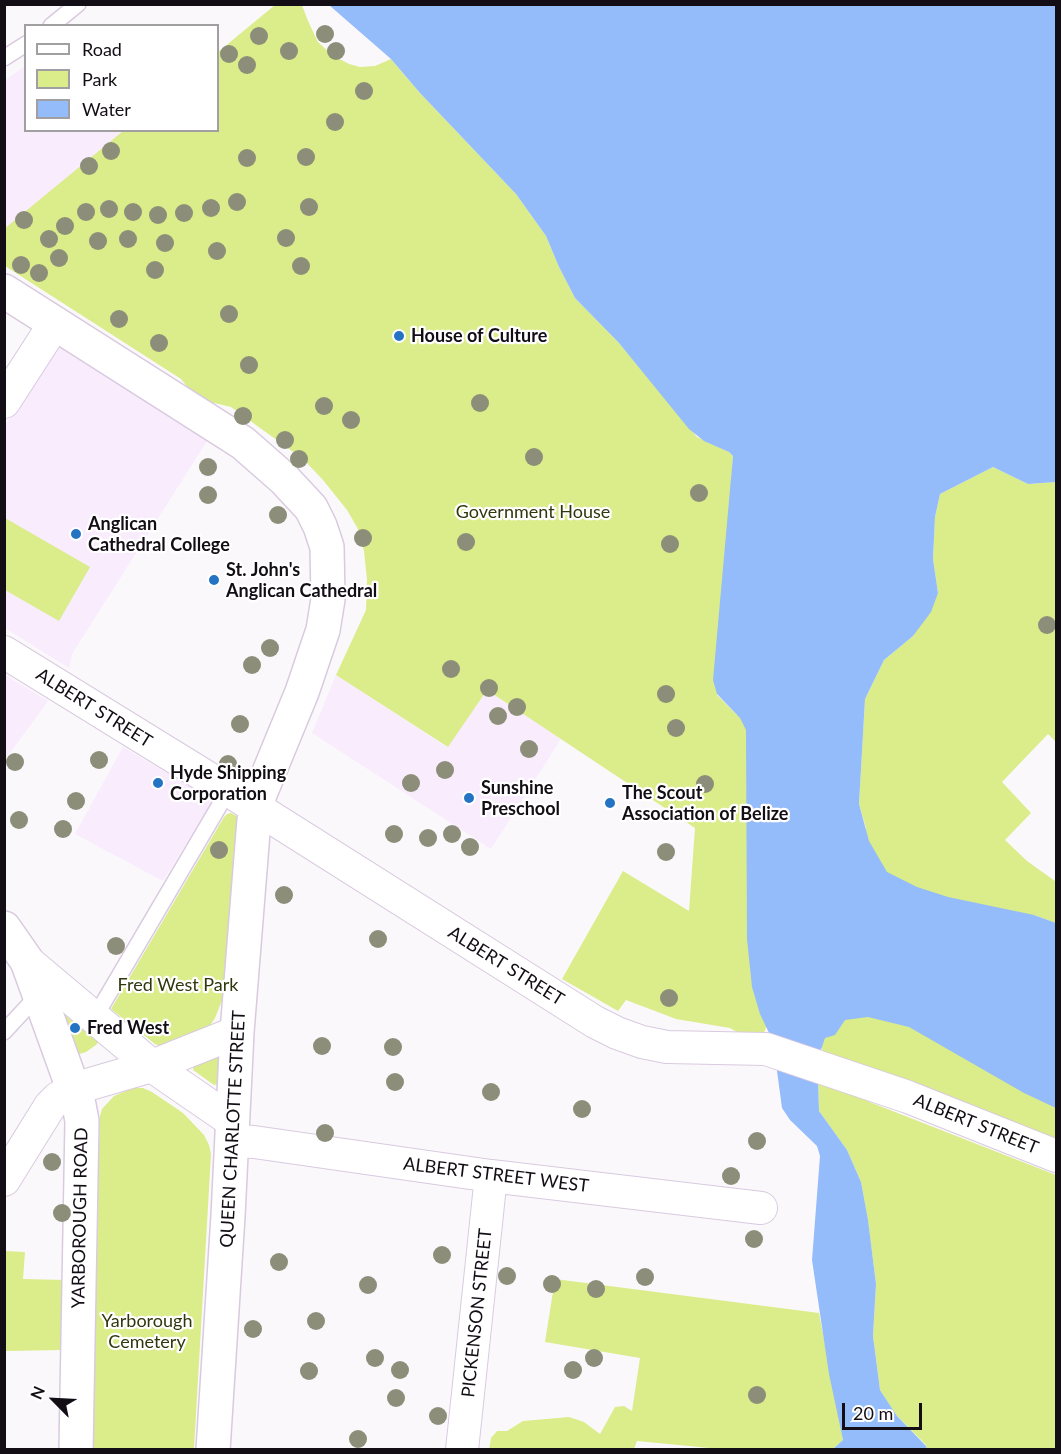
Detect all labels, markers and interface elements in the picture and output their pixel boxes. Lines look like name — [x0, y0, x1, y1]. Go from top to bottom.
legend — [24, 24, 219, 132]
text: Road — [82, 38, 122, 60]
text: Park — [82, 68, 117, 90]
text: Water — [82, 98, 131, 120]
place label: House of Culture — [411, 325, 547, 347]
marker: House of Culture — [392, 329, 406, 343]
park label: Government House — [456, 501, 610, 523]
place label: Anglican Cathedral College — [88, 513, 230, 556]
marker: Anglican Cathedral College — [69, 527, 83, 541]
place label: St. John's Anglican Cathedral — [226, 559, 377, 602]
marker: St. John's Anglican Cathedral — [207, 573, 221, 587]
street label: ALBERT STREET — [32, 664, 156, 752]
place label: Hyde Shipping Corporation — [170, 762, 286, 804]
marker: Hyde Shipping Corporation — [151, 776, 165, 790]
place label: Sunshine Preschool — [481, 777, 560, 820]
place label: The Scout Association of Belize — [622, 782, 788, 824]
marker: Sunshine Preschool — [462, 791, 476, 805]
marker: The Scout Association of Belize — [603, 796, 617, 810]
street label: ALBERT STREET — [444, 922, 568, 1010]
park label: Fred West Park — [118, 974, 238, 996]
street label: QUEEN CHARLOTTE STREET — [216, 1010, 250, 1248]
place label: Fred West — [87, 1017, 169, 1039]
marker: Fred West — [68, 1021, 82, 1035]
street label: ALBERT STREET — [910, 1089, 1042, 1159]
street label: YARBOROUGH ROAD — [68, 1127, 92, 1309]
street label: ALBERT STREET WEST — [402, 1153, 590, 1197]
street label: PICKENSON STREET — [457, 1228, 497, 1398]
park label: Yarborough Cemetery — [102, 1310, 192, 1352]
north arrow — [24, 1370, 84, 1430]
text: N — [26, 1383, 48, 1402]
scale bar — [845, 1391, 924, 1429]
text: 20 m — [853, 1402, 893, 1424]

